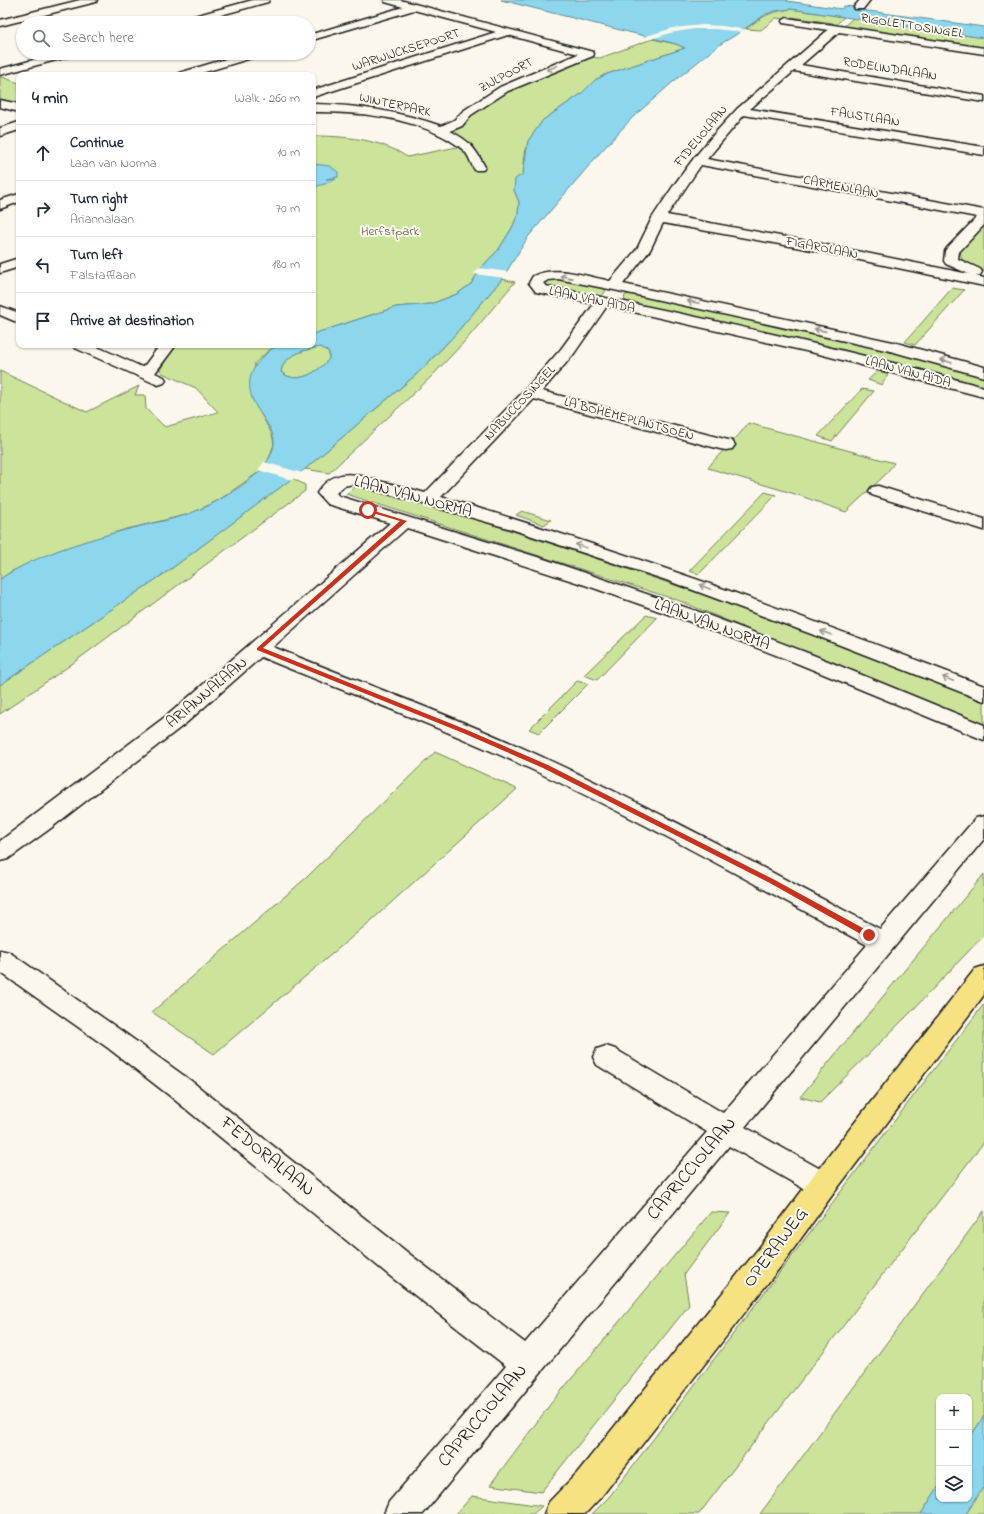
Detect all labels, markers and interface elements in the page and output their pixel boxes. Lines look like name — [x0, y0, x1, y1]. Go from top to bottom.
street label: RIGOLETTOSINGEL — [859, 9, 965, 44]
search box — [16, 16, 316, 60]
street label: WARWIJCKSEPOORT — [350, 23, 463, 76]
icon: search — [30, 27, 52, 49]
text: Search here — [62, 27, 134, 49]
street label: ZIJLPOORT — [475, 52, 537, 97]
street label: RODELINDALAAN — [841, 52, 939, 86]
one-way arrow — [547, 64, 559, 72]
text: 4 min — [32, 86, 68, 111]
street label: WINTERPARK — [357, 88, 433, 122]
text: Walk · 260 m — [235, 89, 300, 108]
street label: FIDELIOLAAN — [669, 101, 732, 172]
street label: FAUSTLAAN — [828, 102, 901, 132]
text: Continue — [70, 132, 124, 154]
icon: ahead — [32, 142, 54, 164]
text: 10 m — [277, 143, 300, 162]
text: Laan van Norma — [70, 154, 157, 173]
street label: CARMENLAAN — [802, 170, 880, 204]
text: Turn right — [70, 188, 128, 210]
icon: right — [32, 198, 54, 220]
text: 70 m — [276, 199, 300, 218]
text: Ariannalaan — [70, 210, 134, 229]
park label: Herfstpark — [361, 222, 419, 241]
street label: FIGAROLAAN — [783, 232, 860, 264]
text: Turn left — [70, 244, 123, 266]
icon: left — [32, 254, 54, 276]
text: 180 m — [272, 255, 300, 274]
text: Falstafflaan — [70, 266, 136, 285]
one-way arrow — [560, 272, 573, 280]
street label: LAAN VAN AÏDA — [547, 282, 637, 318]
one-way arrow — [687, 298, 700, 306]
icon: arrive — [32, 310, 54, 332]
text: Arrive at destination — [70, 310, 194, 332]
one-way arrow — [814, 326, 827, 334]
street label: LAAN VAN AÏDA — [863, 351, 953, 393]
one-way arrow — [940, 357, 953, 364]
street label: NABUCCOSINGEL — [480, 361, 560, 445]
street label: LA BOHÈMEPLANTSOEN — [562, 392, 696, 446]
street label: LAAN VAN NORMA — [351, 470, 475, 524]
route start — [359, 501, 377, 519]
one-way arrow — [575, 542, 588, 549]
one-way arrow — [699, 583, 711, 591]
street label: LAAN VAN NORMA — [651, 593, 773, 657]
one-way arrow — [821, 628, 833, 636]
street label: ARIANNALAAN — [161, 652, 253, 734]
one-way arrow — [942, 675, 954, 682]
route end — [860, 926, 878, 944]
street label: FEDORALAAN — [213, 1110, 320, 1204]
street label: CAPRICCIOLAAN — [641, 1111, 743, 1227]
street label: OPERAWEG — [737, 1202, 815, 1294]
street label: CAPRICCIOLAAN — [432, 1358, 534, 1474]
map controls — [936, 1394, 972, 1502]
button: + — [936, 1394, 972, 1430]
button: − — [936, 1430, 972, 1466]
button: layers — [936, 1466, 972, 1502]

